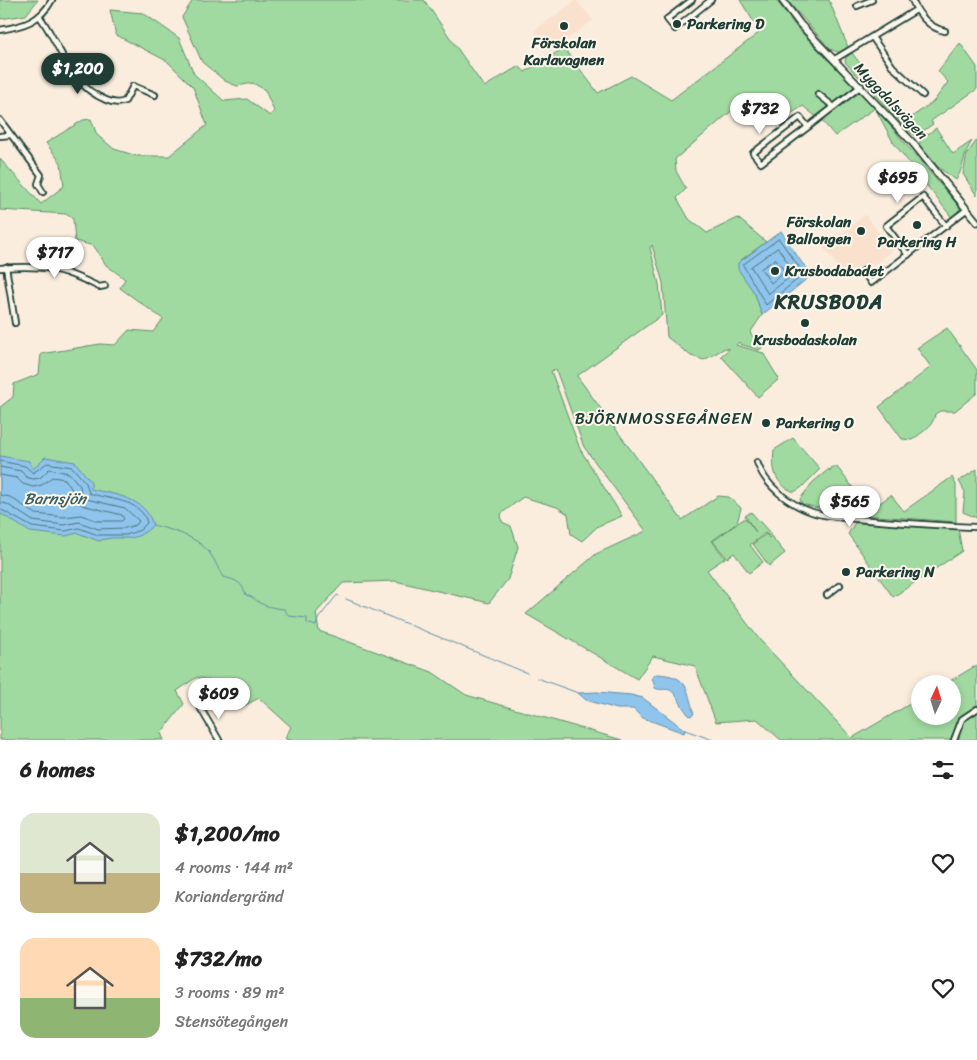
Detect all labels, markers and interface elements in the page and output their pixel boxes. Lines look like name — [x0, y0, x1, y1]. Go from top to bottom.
place label: Parkering D — [687, 11, 765, 37]
marker: Parkering D — [671, 18, 683, 30]
marker: Förskolan Karlavagnen — [558, 20, 570, 32]
place label: Förskolan Karlavagnen — [523, 30, 605, 73]
pin: $1,200 — [37, 52, 119, 95]
text: $1,200 — [52, 54, 104, 83]
street label: Myggdalsvägen — [848, 56, 934, 146]
pin: $732 — [730, 92, 790, 135]
text: $732 — [741, 94, 779, 123]
pin: $695 — [868, 162, 928, 204]
text: $695 — [878, 163, 918, 192]
place label: Förskolan Ballongen — [786, 209, 852, 252]
marker: Parkering H — [911, 219, 923, 231]
marker: Förskolan Ballongen — [855, 225, 867, 237]
place label: Parkering H — [878, 229, 957, 255]
pin: $717 — [25, 236, 85, 279]
text: $717 — [37, 238, 73, 267]
place label: Krusbodabadet — [784, 258, 884, 284]
marker: Krusbodabadet — [769, 265, 781, 277]
district label: KRUSBODA — [774, 285, 883, 320]
marker: Krusbodaskolan — [799, 317, 811, 329]
place label: Krusbodaskolan — [752, 327, 858, 353]
district label: BJÖRNMOSSEGÅNGEN — [575, 404, 753, 433]
place label: Parkering O — [776, 410, 854, 436]
marker: Parkering O — [760, 417, 772, 429]
water label: Barnsjön — [24, 484, 88, 513]
pin: $565 — [820, 486, 880, 528]
text: $565 — [830, 487, 870, 516]
place label: Parkering N — [856, 559, 935, 585]
marker: Parkering N — [840, 566, 852, 578]
north arrow — [911, 675, 961, 725]
map controls — [911, 675, 961, 725]
pin: $609 — [189, 678, 249, 720]
text: $609 — [199, 679, 239, 708]
text: 6 homes — [20, 751, 95, 789]
icon: filters — [929, 756, 957, 784]
text: $1,200/mo — [175, 815, 280, 853]
icon: home — [60, 833, 120, 893]
icon: heart — [929, 849, 957, 877]
text: 4 rooms · 144 m² — [175, 853, 293, 882]
text: Koriandergränd — [175, 882, 283, 911]
text: $732/mo — [175, 940, 262, 978]
icon: home — [60, 958, 120, 1018]
icon: heart — [929, 974, 957, 1002]
text: 3 rooms · 89 m² — [175, 978, 284, 1007]
text: Stensötegången — [175, 1007, 288, 1036]

